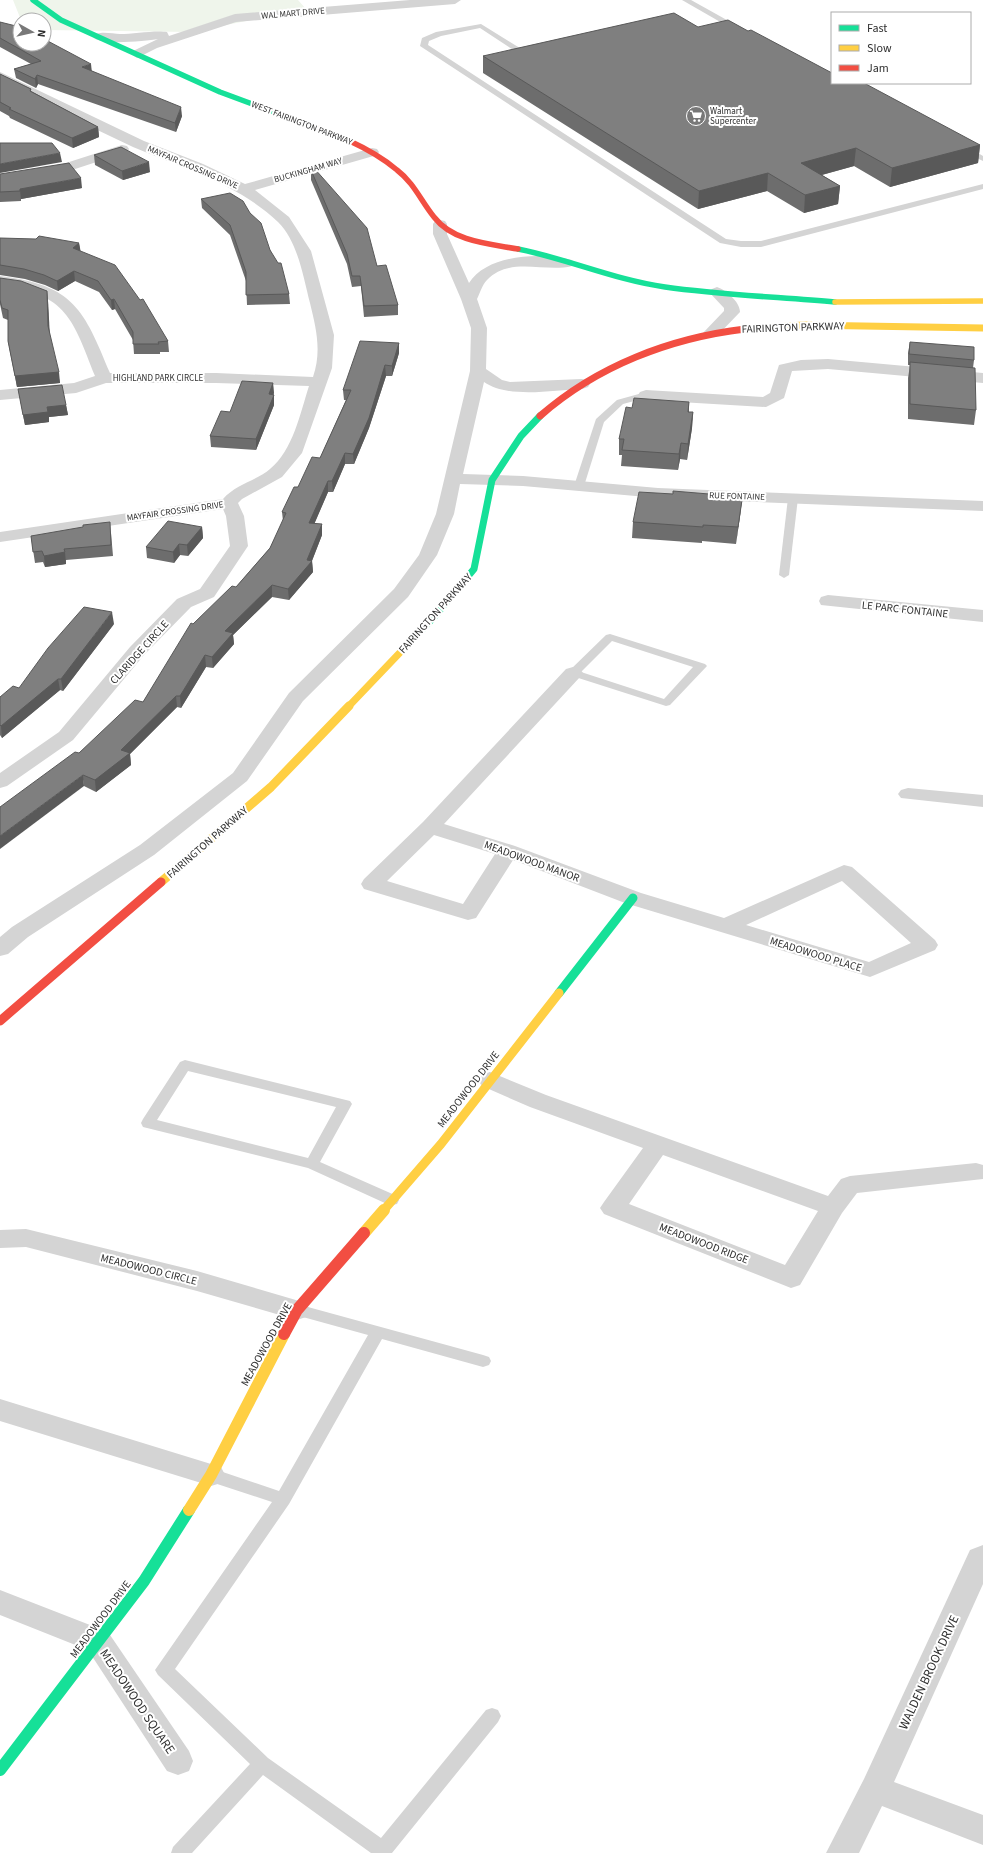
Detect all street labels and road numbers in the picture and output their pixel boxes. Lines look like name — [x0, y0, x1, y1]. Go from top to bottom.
street label: WAL MART DRIVE — [261, 4, 326, 23]
street label: WEST FAIRINGTON PARKWAY — [249, 98, 355, 149]
street label: MAYFAIR CROSSING DRIVE — [145, 142, 240, 193]
street label: BUCKINGHAM WAY — [272, 154, 344, 186]
street label: FAIRINGTON PARKWAY — [741, 318, 845, 337]
street label: HIGHLAND PARK CIRCLE — [113, 372, 204, 385]
street label: RUE FONTAINE — [709, 489, 765, 504]
street label: MAYFAIR CROSSING DRIVE — [126, 498, 225, 525]
street label: FAIRINGTON PARKWAY — [395, 570, 476, 657]
street label: LE PARC FONTAINE — [861, 598, 949, 622]
street label: CLARIDGE CIRCLE — [107, 617, 172, 688]
street label: FAIRINGTON PARKWAY — [164, 802, 252, 882]
street label: MEADOWOOD MANOR — [482, 837, 582, 886]
street label: MEADOWOOD PLACE — [768, 933, 864, 976]
street label: MEADOWOOD DRIVE — [434, 1048, 503, 1131]
street label: MEADOWOOD RIDGE — [657, 1220, 751, 1267]
street label: MEADOWOOD CIRCLE — [99, 1250, 199, 1289]
street label: MEADOWOOD DRIVE — [237, 1300, 296, 1389]
street label: MEADOWOOD DRIVE — [66, 1577, 135, 1661]
street label: WALDEN BROOK DRIVE — [894, 1612, 963, 1733]
street label: MEADOWOOD SQUARE — [95, 1646, 179, 1758]

